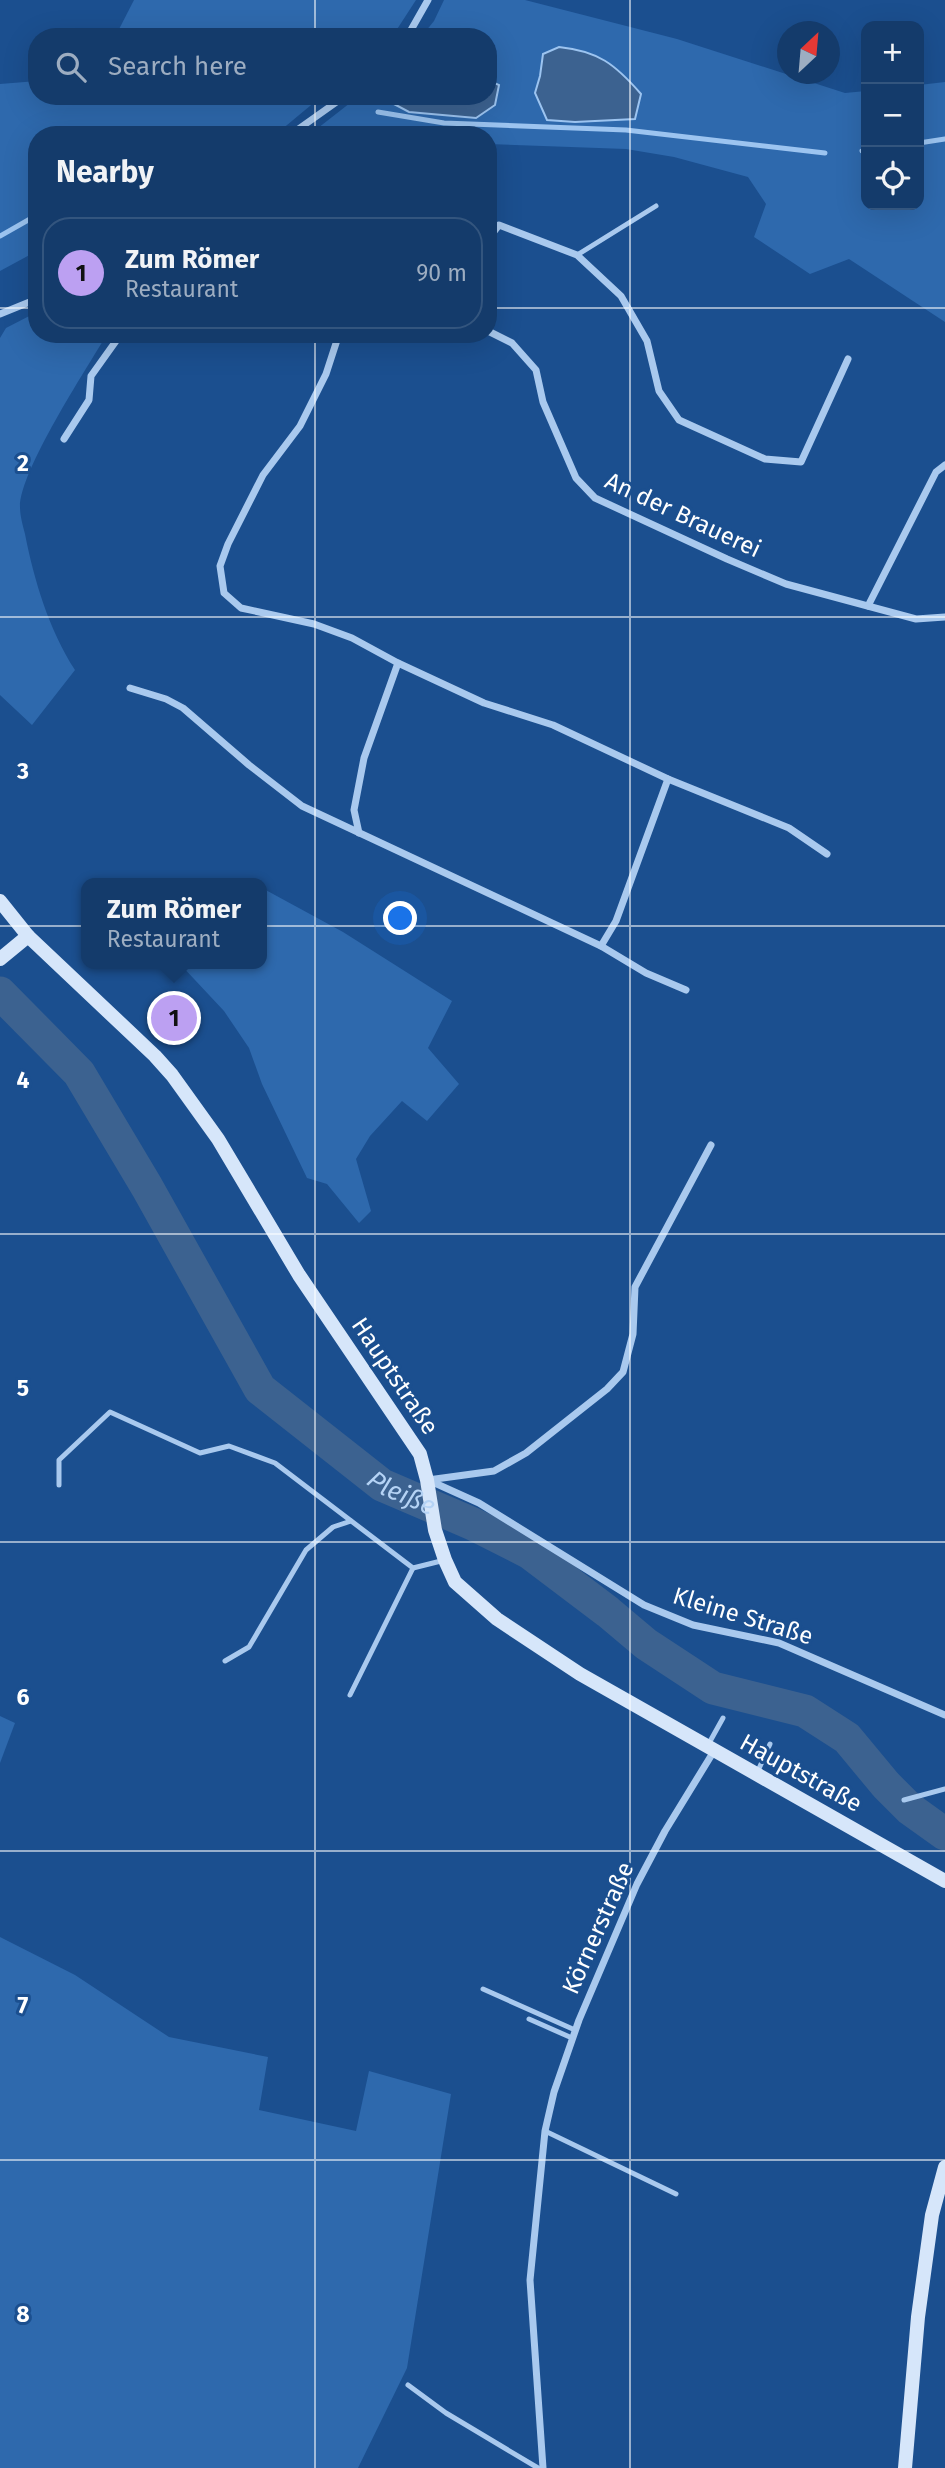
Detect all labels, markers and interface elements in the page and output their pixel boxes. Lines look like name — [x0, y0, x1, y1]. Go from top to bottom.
north arrow — [777, 21, 840, 84]
map controls — [861, 21, 924, 210]
button: + — [861, 21, 924, 84]
search box — [28, 28, 497, 105]
icon: search — [52, 48, 90, 86]
text: Search here — [108, 51, 247, 82]
button: − — [861, 84, 924, 147]
button: locate — [861, 147, 924, 210]
text: Nearby — [56, 154, 154, 190]
text: Zum Römer — [125, 244, 259, 275]
text: 1 — [76, 259, 86, 287]
text: 90 m — [416, 259, 467, 287]
text: Restaurant — [125, 275, 238, 303]
text: 2 — [17, 449, 29, 477]
street label: An der Brauerei — [601, 467, 765, 563]
text: 3 — [16, 757, 29, 785]
popup — [81, 878, 267, 969]
text: Zum Römer — [107, 894, 241, 925]
your location — [383, 901, 417, 935]
text: Restaurant — [107, 925, 220, 953]
pin: 1 — [151, 992, 197, 1044]
text: 4 — [17, 1066, 30, 1094]
street label: Hauptstraße — [346, 1312, 444, 1440]
text: 5 — [17, 1374, 29, 1402]
water label: Pleiße — [361, 1464, 440, 1522]
street label: Kleine Straße — [670, 1581, 816, 1651]
text: 6 — [17, 1683, 30, 1711]
street label: Hauptstraße — [735, 1728, 867, 1818]
street label: Körnerstraße — [556, 1858, 640, 1998]
text: 7 — [18, 1991, 29, 2019]
text: 8 — [16, 2300, 30, 2328]

